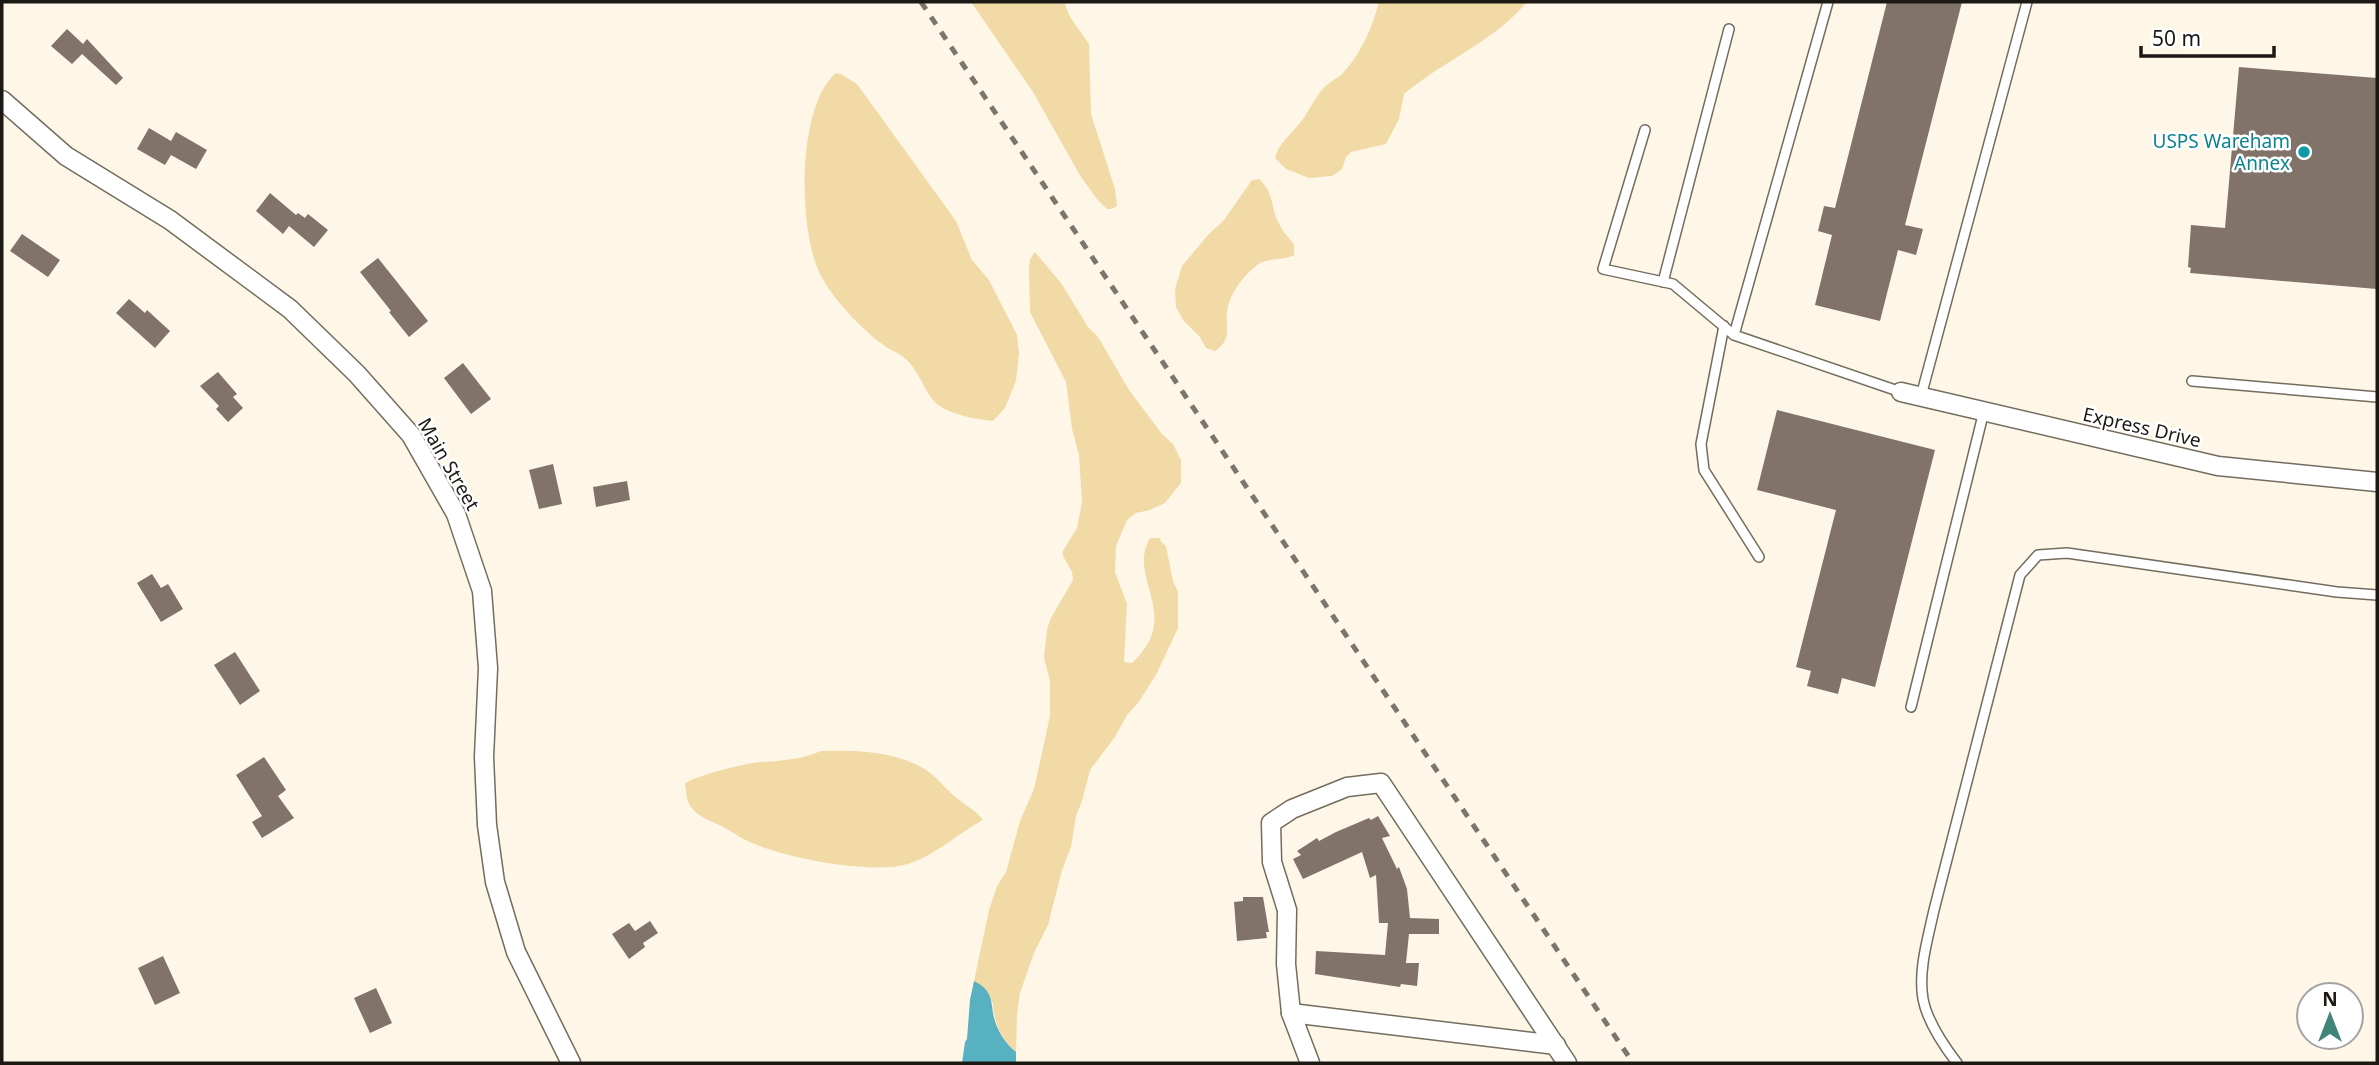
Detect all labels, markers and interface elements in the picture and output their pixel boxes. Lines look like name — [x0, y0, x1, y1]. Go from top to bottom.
scale bar — [2141, 14, 2274, 58]
text: 50 m — [2152, 24, 2201, 52]
place label: USPS Wareham Annex — [2153, 128, 2290, 176]
marker: USPS Wareham Annex — [2296, 144, 2312, 160]
street label: Express Drive — [2080, 401, 2204, 453]
street label: Main Street — [412, 413, 486, 515]
north arrow — [2295, 981, 2365, 1051]
text: N — [2322, 986, 2338, 1012]

